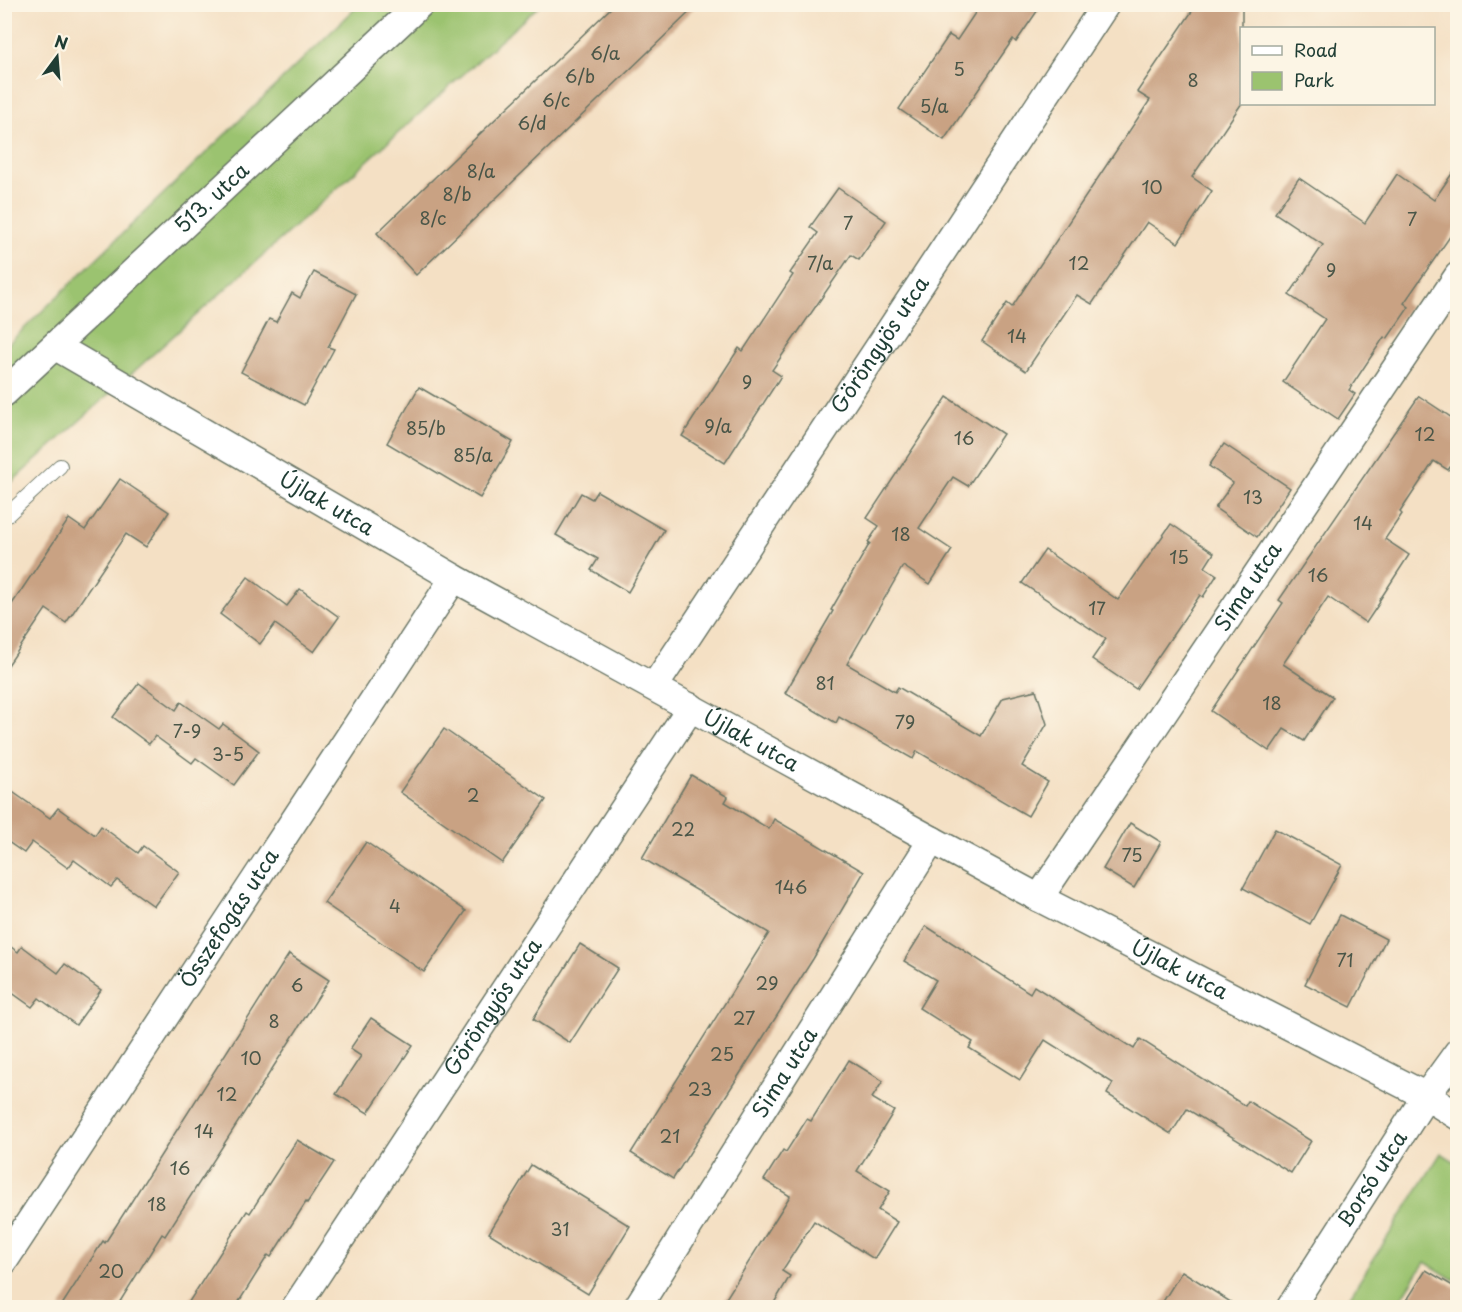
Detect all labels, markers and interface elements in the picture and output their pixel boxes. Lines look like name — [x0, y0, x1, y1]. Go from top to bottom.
north arrow — [27, 27, 87, 87]
legend — [1240, 27, 1435, 105]
text: N — [52, 28, 71, 55]
text: Road — [1294, 36, 1338, 63]
house number: 6/a — [590, 39, 621, 66]
house number: 5 — [953, 55, 965, 82]
house number: 6/b — [565, 62, 595, 89]
house number: 8 — [1187, 66, 1199, 93]
text: Park — [1294, 66, 1334, 93]
house number: 6/c — [542, 86, 570, 113]
house number: 5/a — [920, 92, 949, 119]
house number: 6/d — [517, 109, 547, 136]
street label: 513. utca — [166, 154, 255, 240]
house number: 8/a — [467, 157, 496, 184]
house number: 10 — [1141, 173, 1163, 200]
house number: 8/b — [443, 180, 472, 207]
house number: 8/c — [420, 204, 446, 231]
house number: 7 — [1407, 205, 1417, 232]
house number: 7 — [843, 209, 853, 236]
house number: 7/a — [807, 249, 834, 276]
house number: 12 — [1069, 249, 1089, 276]
house number: 9 — [1326, 256, 1336, 283]
street label: Göröngyös utca — [821, 269, 936, 419]
house number: 14 — [1007, 322, 1027, 349]
house number: 9 — [742, 368, 752, 395]
house number: 9/a — [704, 412, 733, 439]
house number: 85/b — [406, 414, 446, 441]
house number: 12 — [1415, 420, 1435, 447]
house number: 16 — [954, 424, 974, 451]
house number: 85/a — [453, 441, 493, 468]
street label: Újlak utca — [274, 462, 381, 542]
house number: 13 — [1243, 483, 1263, 510]
house number: 14 — [1353, 509, 1373, 536]
house number: 18 — [891, 520, 911, 547]
street label: Sima utca — [1205, 535, 1288, 637]
house number: 15 — [1169, 543, 1189, 570]
house number: 16 — [1308, 561, 1328, 588]
house number: 17 — [1088, 594, 1106, 621]
house number: 81 — [815, 669, 835, 696]
house number: 18 — [1262, 689, 1282, 716]
street label: Újlak utca — [698, 700, 806, 778]
house number: 79 — [895, 708, 915, 735]
house number: 7-9 — [173, 717, 201, 744]
house number: 3-5 — [212, 740, 244, 767]
house number: 2 — [467, 781, 479, 808]
house number: 22 — [671, 815, 695, 842]
street label: Összefogás utca — [170, 841, 286, 994]
house number: 75 — [1122, 841, 1143, 868]
house number: 146 — [775, 873, 807, 900]
house number: 4 — [389, 892, 401, 919]
street label: Újlak utca — [1126, 930, 1235, 1006]
street label: Göröngyös utca — [434, 931, 548, 1081]
house number: 71 — [1337, 946, 1353, 973]
house number: 29 — [756, 969, 778, 996]
house number: 6 — [291, 971, 303, 998]
house number: 27 — [733, 1004, 755, 1031]
house number: 8 — [268, 1007, 280, 1034]
street label: Sima utca — [743, 1020, 824, 1123]
house number: 25 — [710, 1040, 734, 1067]
house number: 10 — [240, 1044, 262, 1071]
house number: 23 — [688, 1075, 712, 1102]
house number: 12 — [217, 1080, 237, 1107]
house number: 14 — [194, 1117, 214, 1144]
house number: 21 — [660, 1122, 680, 1149]
street label: Borsó utca — [1328, 1124, 1414, 1233]
house number: 16 — [170, 1154, 190, 1181]
house number: 18 — [147, 1190, 167, 1217]
house number: 31 — [551, 1215, 569, 1242]
house number: 20 — [98, 1257, 124, 1284]

